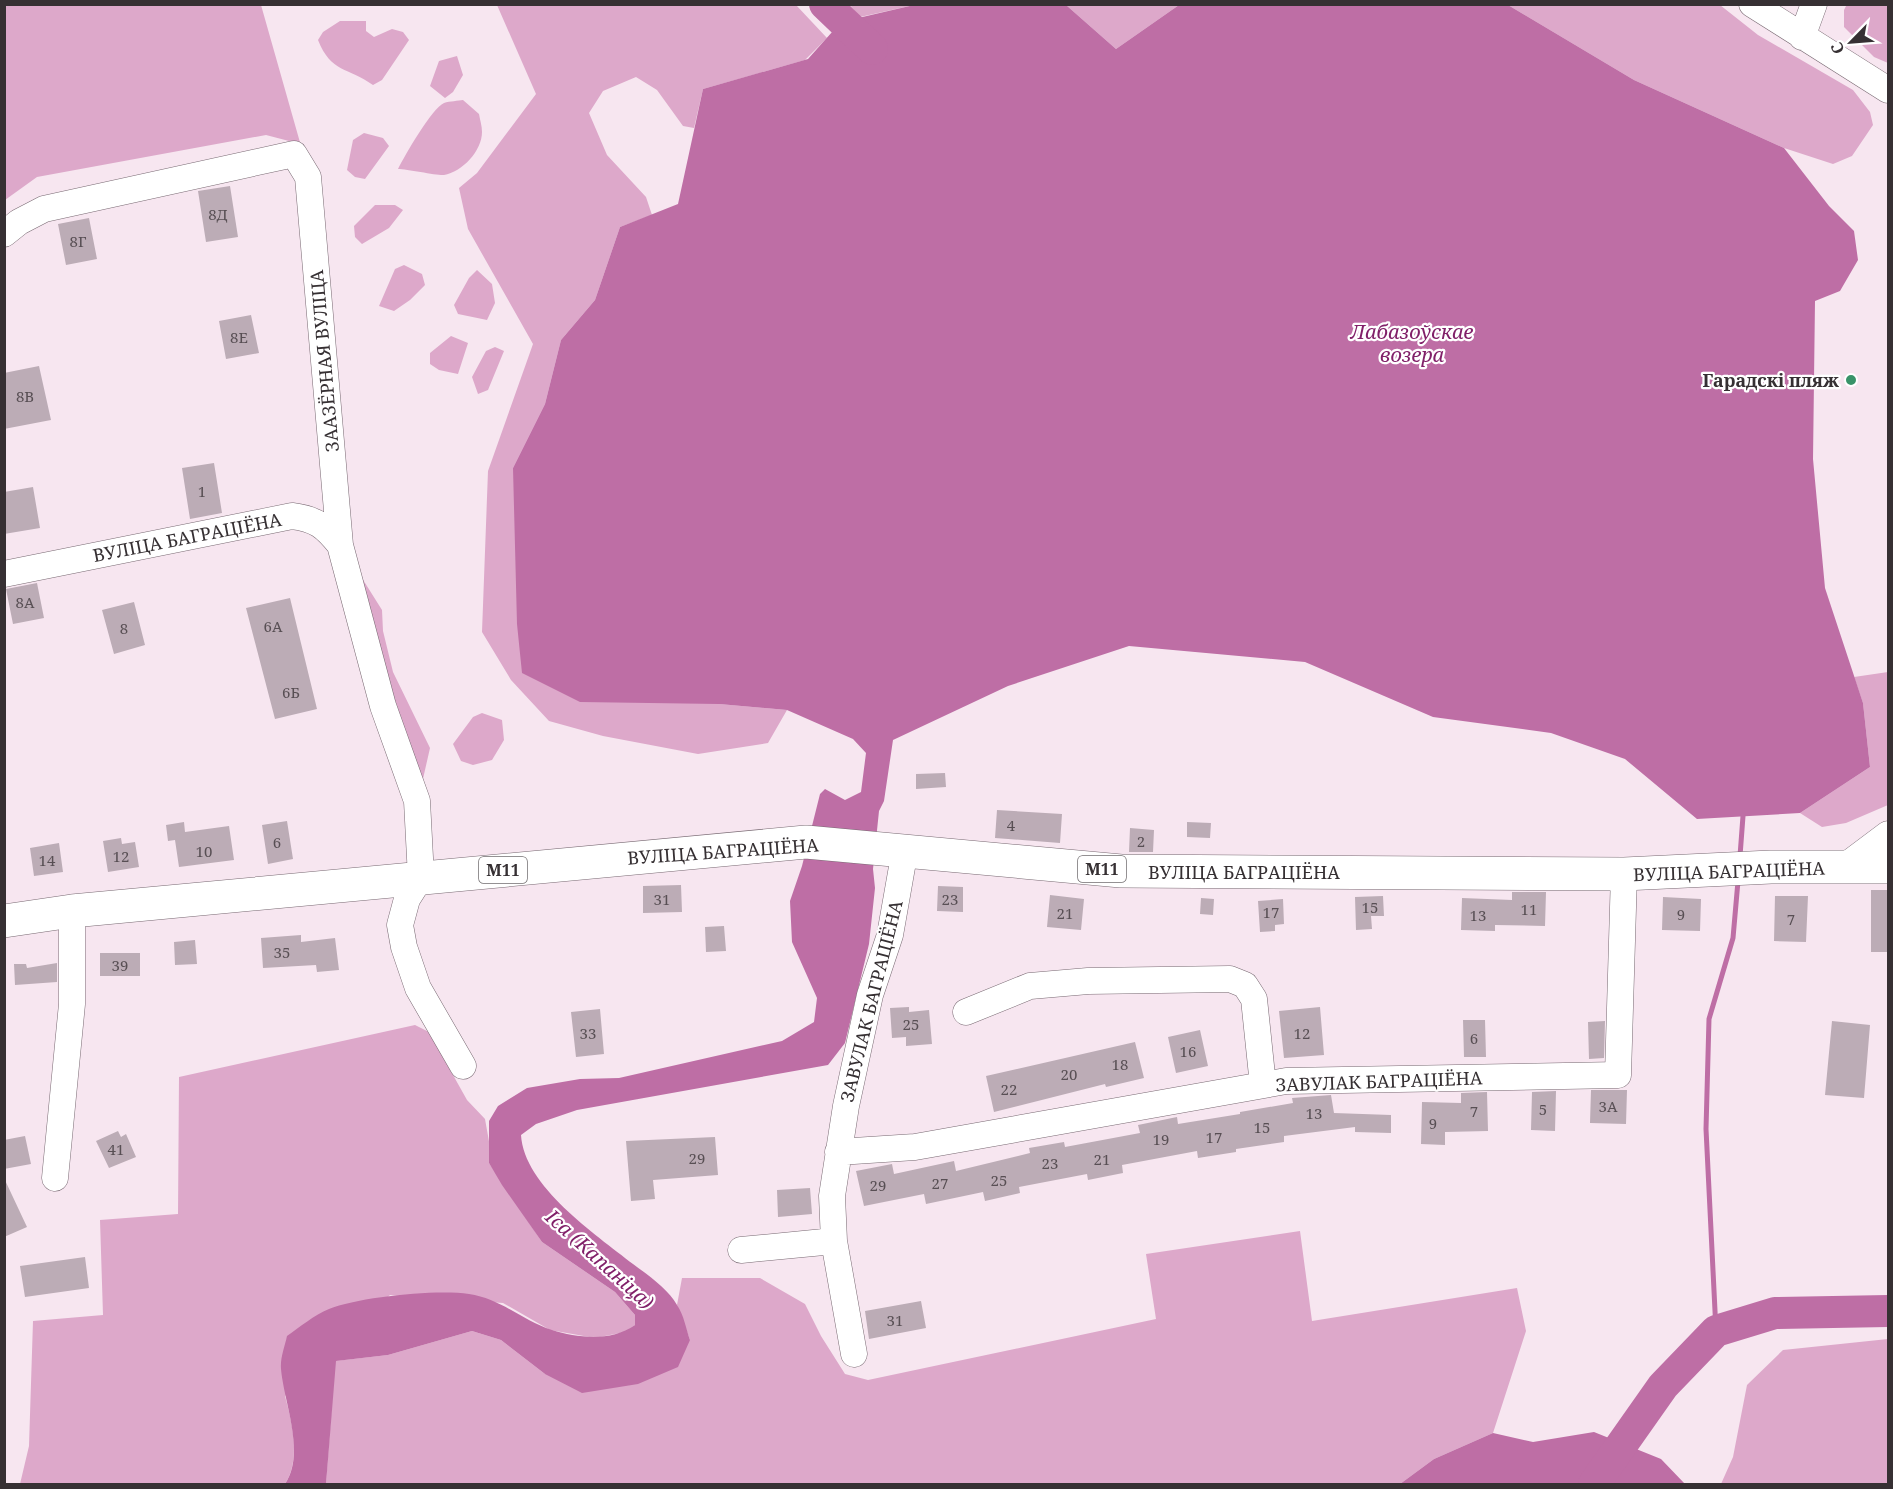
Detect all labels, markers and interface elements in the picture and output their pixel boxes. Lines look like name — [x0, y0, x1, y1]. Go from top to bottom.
north arrow — [1821, 12, 1881, 72]
text: С — [1825, 39, 1850, 58]
house number: 8Д — [208, 204, 228, 224]
house number: 8Г — [70, 231, 87, 251]
street label: ЗААЗЁРНАЯ ВУЛІЦА — [304, 269, 344, 453]
water label: Лабазоўскае возера — [1350, 318, 1474, 368]
house number: 8Е — [230, 327, 248, 347]
place label: Гарадскі пляж — [1702, 368, 1839, 392]
marker: Гарадскі пляж — [1844, 373, 1858, 387]
house number: 8В — [16, 386, 34, 406]
house number: 1 — [198, 481, 206, 501]
street label: ВУЛІЦА БАГРАЦІЁНА — [91, 507, 284, 567]
house number: 8А — [16, 592, 35, 612]
house number: 6А — [264, 616, 283, 636]
house number: 8 — [120, 618, 128, 638]
house number: 6Б — [282, 682, 300, 702]
house number: 4 — [1007, 815, 1016, 835]
house number: 2 — [1137, 831, 1145, 851]
house number: 6 — [273, 832, 281, 852]
street label: ВУЛІЦА БАГРАЦІЁНА — [626, 832, 820, 870]
house number: 10 — [196, 841, 212, 861]
house number: 12 — [113, 846, 129, 866]
house number: 14 — [39, 850, 56, 870]
road number: М11 — [1078, 856, 1126, 882]
street label: ВУЛІЦА БАГРАЦІЁНА — [1633, 856, 1826, 886]
road number: М11 — [479, 857, 527, 883]
street label: ВУЛІЦА БАГРАЦІЁНА — [1148, 860, 1340, 884]
house number: 31 — [654, 889, 670, 909]
house number: 23 — [942, 889, 958, 909]
street label: ЗАВУЛАК БАГРАЦІЁНА — [834, 897, 908, 1104]
house number: 15 — [1362, 897, 1378, 917]
house number: 11 — [1521, 899, 1537, 919]
house number: 17 — [1263, 902, 1279, 922]
house number: 21 — [1057, 903, 1073, 923]
house number: 9 — [1677, 904, 1685, 924]
house number: 13 — [1470, 905, 1486, 925]
house number: 7 — [1787, 909, 1795, 929]
house number: 35 — [274, 942, 290, 962]
house number: 39 — [112, 955, 128, 975]
house number: 25 — [903, 1014, 919, 1034]
house number: 33 — [580, 1023, 596, 1043]
house number: 12 — [1294, 1023, 1310, 1043]
house number: 6 — [1470, 1028, 1478, 1048]
house number: 16 — [1180, 1041, 1196, 1061]
house number: 18 — [1112, 1054, 1128, 1074]
house number: 20 — [1061, 1064, 1077, 1084]
street label: ЗАВУЛАК БАГРАЦІЁНА — [1275, 1065, 1483, 1097]
house number: 22 — [1001, 1079, 1017, 1099]
house number: 3А — [1599, 1096, 1618, 1116]
house number: 5 — [1539, 1099, 1547, 1119]
house number: 7 — [1470, 1101, 1478, 1121]
house number: 13 — [1306, 1103, 1322, 1123]
house number: 9 — [1429, 1113, 1437, 1133]
house number: 15 — [1254, 1117, 1270, 1137]
house number: 17 — [1206, 1127, 1222, 1147]
house number: 19 — [1153, 1129, 1169, 1149]
house number: 41 — [108, 1139, 124, 1159]
house number: 29 — [689, 1148, 705, 1168]
house number: 21 — [1094, 1149, 1110, 1169]
house number: 23 — [1042, 1153, 1058, 1173]
house number: 25 — [991, 1170, 1007, 1190]
house number: 27 — [932, 1173, 948, 1193]
house number: 29 — [870, 1175, 886, 1195]
water label: Іса (Капаніца) — [539, 1202, 660, 1315]
house number: 31 — [887, 1310, 903, 1330]

